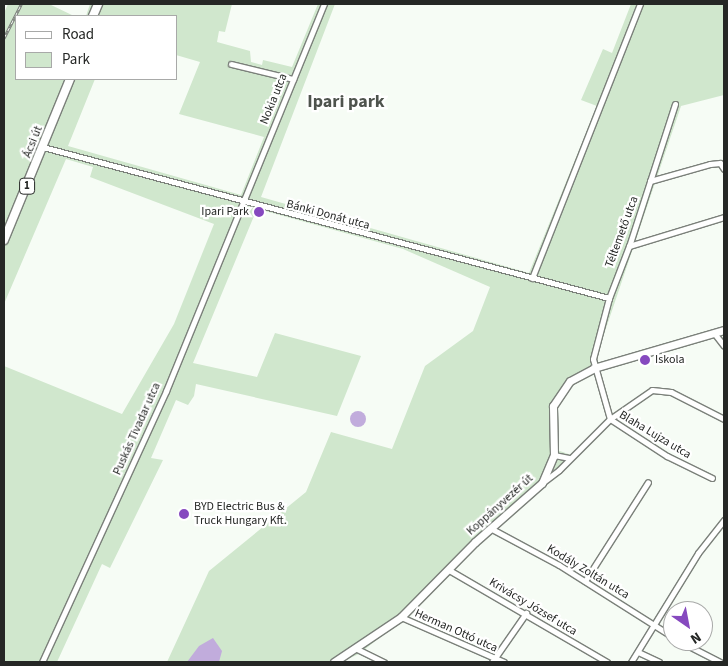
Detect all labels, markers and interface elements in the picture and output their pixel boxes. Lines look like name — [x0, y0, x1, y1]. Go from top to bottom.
legend — [15, 15, 178, 80]
text: Road — [62, 24, 94, 45]
text: Park — [62, 49, 90, 70]
street label: Nokia utca — [257, 72, 291, 126]
district label: Ipari park — [307, 91, 385, 113]
street label: Ácsi út — [20, 124, 46, 160]
road number: 1 — [18, 178, 36, 195]
street label: Téltemető utca — [602, 194, 642, 270]
street label: Bánki Donát utca — [285, 197, 371, 233]
place label: Ipari Park — [201, 205, 249, 219]
marker: Ipari Park — [253, 206, 265, 218]
place label: Iskola — [655, 353, 685, 367]
marker: Iskola — [639, 354, 651, 366]
street label: Puskás Tivadar utca — [110, 381, 164, 477]
street label: Blaha Lujza utca — [616, 408, 694, 462]
street label: Koppányvezér út — [464, 471, 536, 539]
place label: BYD Electric Bus & Truck Hungary Kft. — [194, 500, 287, 528]
marker: BYD Electric Bus & Truck Hungary Kft. — [178, 508, 190, 520]
street label: Kodály Zoltán utca — [544, 542, 632, 602]
street label: Krivácsy József utca — [486, 575, 580, 639]
north arrow — [663, 601, 713, 651]
street label: Herman Ottó utca — [412, 606, 500, 656]
text: N — [686, 627, 705, 649]

